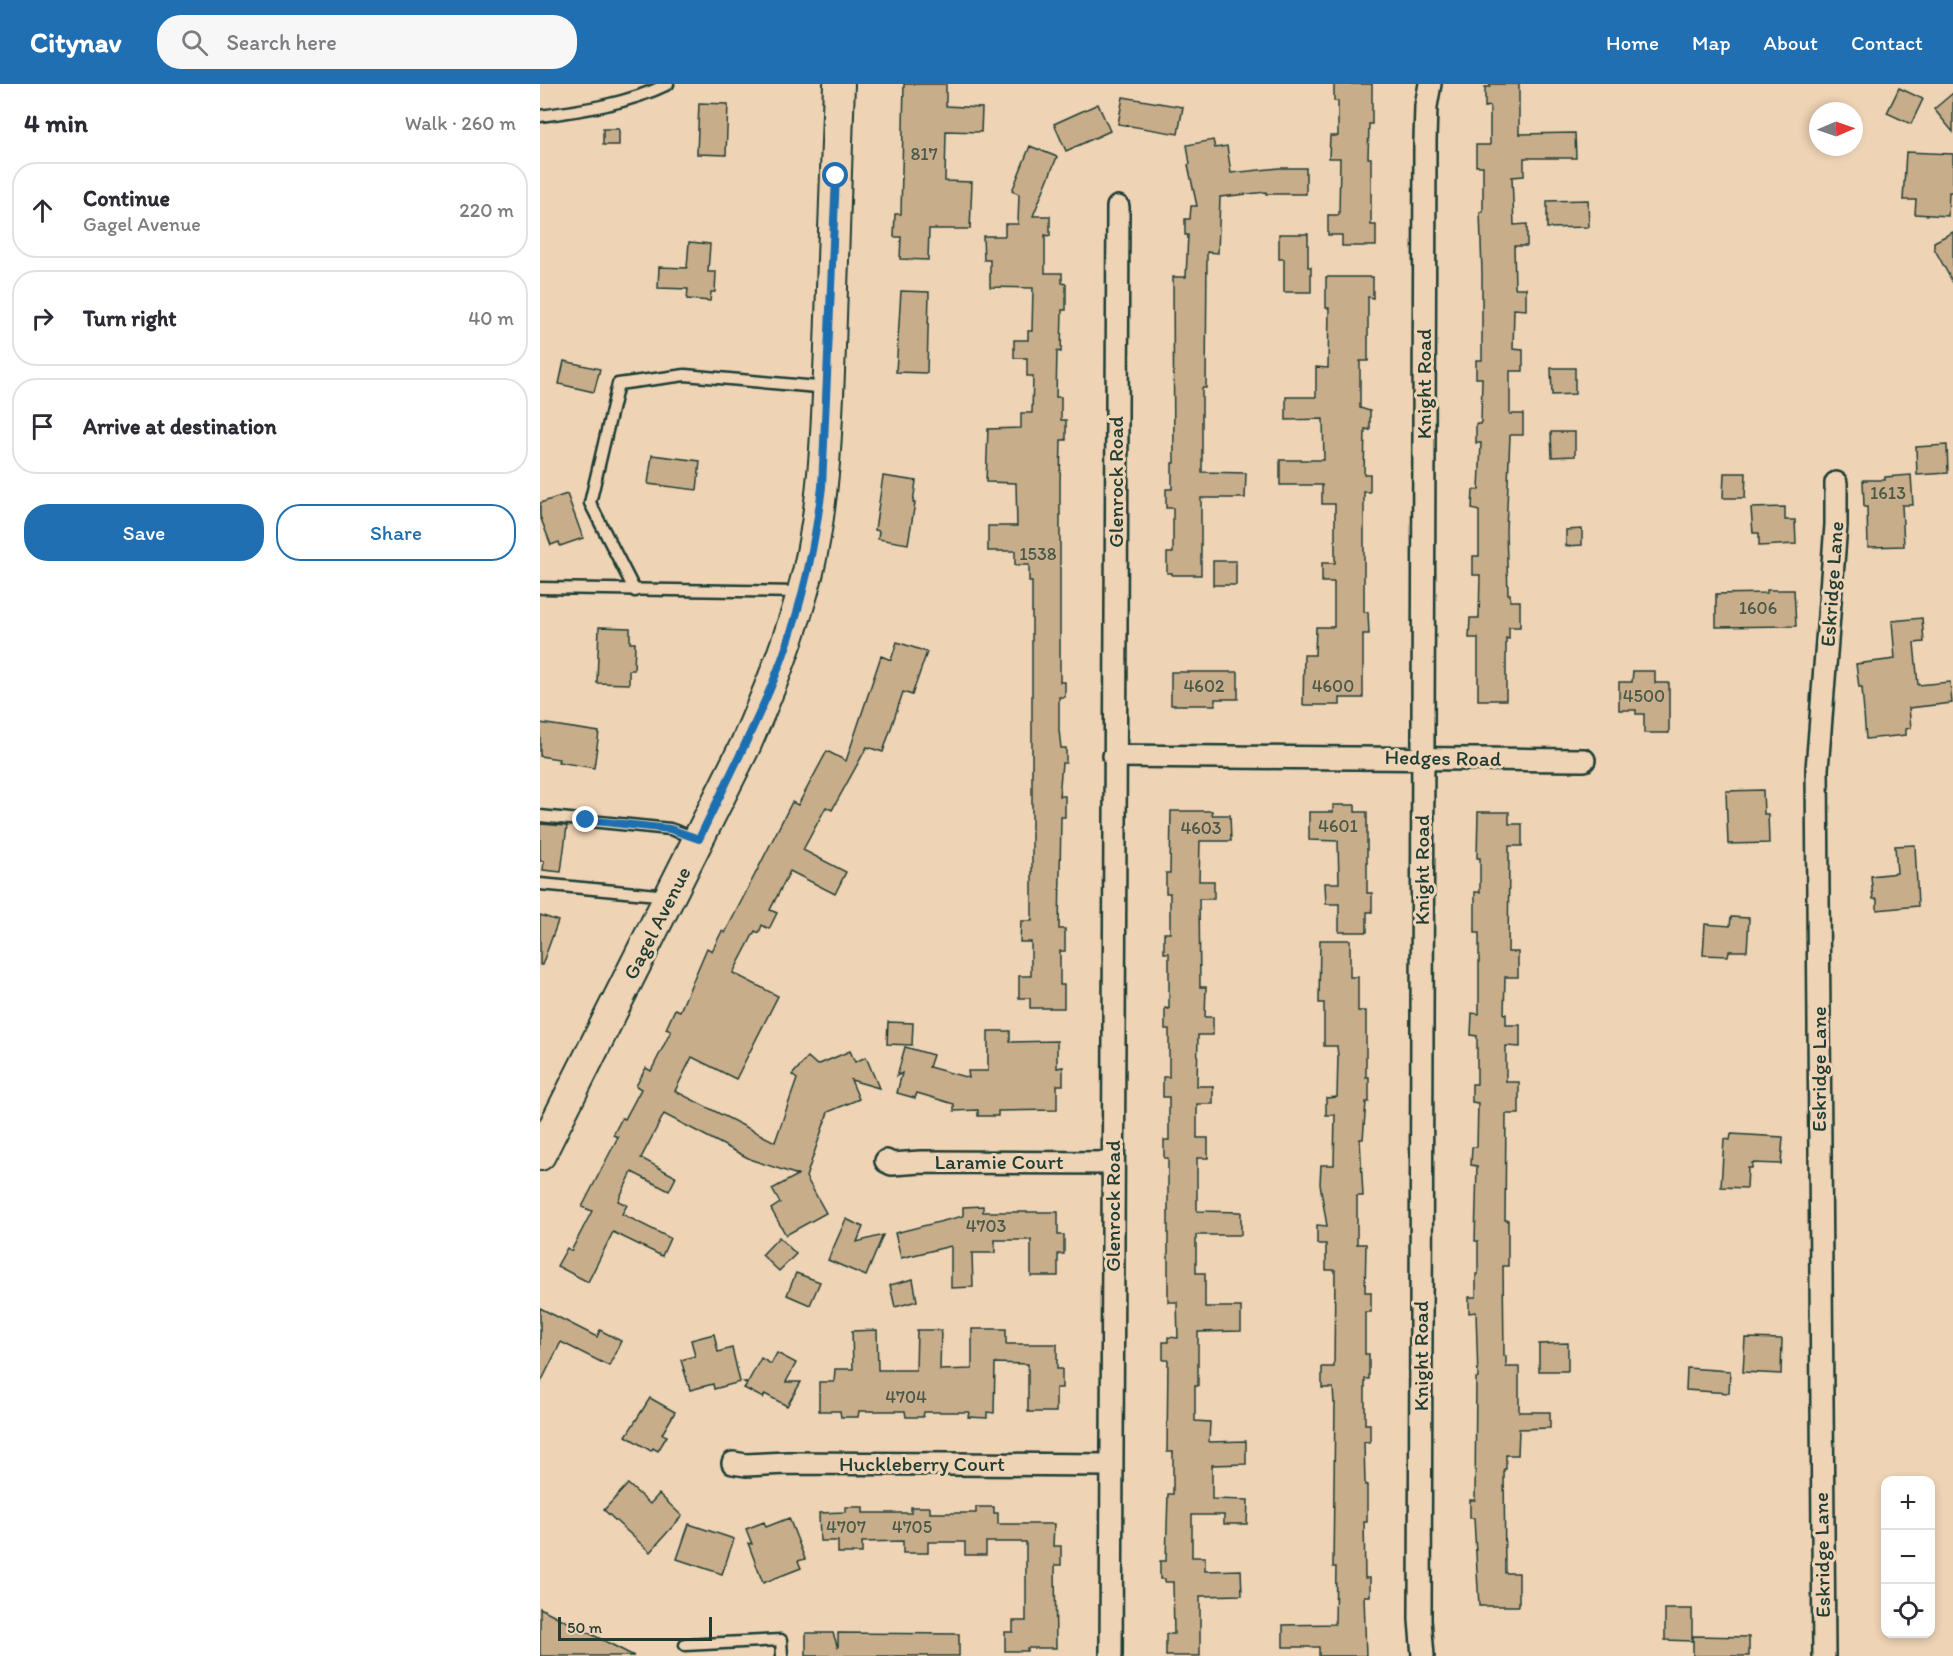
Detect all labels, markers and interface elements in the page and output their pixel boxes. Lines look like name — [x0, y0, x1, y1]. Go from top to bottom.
search box — [157, 15, 577, 69]
text: Citynav — [30, 25, 121, 59]
icon: search — [178, 26, 211, 59]
text: Search here — [226, 29, 337, 56]
text: Home — [1606, 30, 1659, 55]
text: Map — [1692, 30, 1731, 55]
text: About — [1764, 30, 1818, 55]
text: Contact — [1851, 30, 1923, 55]
north arrow — [1809, 102, 1863, 156]
text: 4 min — [24, 107, 88, 139]
text: Walk · 260 m — [405, 111, 516, 135]
house number: 817 — [910, 143, 938, 165]
route start — [822, 162, 848, 188]
text: Continue — [83, 185, 170, 212]
icon: ahead — [26, 194, 59, 227]
text: 220 m — [459, 198, 514, 222]
text: Gagel Avenue — [83, 212, 201, 236]
icon: right — [26, 302, 59, 335]
text: Turn right — [83, 305, 177, 332]
text: 40 m — [468, 306, 514, 330]
street label: Knight Road — [1411, 329, 1436, 439]
icon: arrive — [26, 410, 59, 443]
text: Arrive at destination — [83, 413, 277, 440]
street label: Glenrock Road — [1103, 416, 1128, 548]
house number: 1613 — [1870, 482, 1906, 504]
button: Save — [24, 504, 264, 561]
button: Share — [276, 504, 516, 561]
street label: Eskridge Lane — [1815, 520, 1848, 648]
house number: 1538 — [1019, 543, 1057, 565]
house number: 1606 — [1739, 597, 1777, 619]
house number: 4602 — [1184, 675, 1225, 697]
house number: 4600 — [1312, 675, 1354, 697]
house number: 4500 — [1623, 685, 1665, 707]
street label: Hedges Road — [1384, 744, 1502, 771]
route end — [572, 806, 598, 832]
house number: 4601 — [1318, 815, 1358, 837]
street label: Knight Road — [1409, 815, 1434, 925]
house number: 4603 — [1180, 817, 1222, 839]
street label: Gagel Avenue — [617, 862, 696, 984]
street label: Eskridge Lane — [1806, 1006, 1831, 1132]
street label: Glenrock Road — [1100, 1140, 1125, 1272]
street label: Laramie Court — [934, 1149, 1064, 1174]
house number: 4703 — [966, 1215, 1007, 1237]
street label: Knight Road — [1408, 1301, 1433, 1411]
house number: 4704 — [885, 1386, 927, 1408]
street label: Huckleberry Court — [839, 1451, 1005, 1476]
map controls — [1881, 1476, 1935, 1638]
button: + — [1881, 1476, 1935, 1530]
street label: Eskridge Lane — [1808, 1492, 1835, 1618]
house number: 4707 — [826, 1516, 866, 1538]
house number: 4705 — [892, 1516, 932, 1538]
button: − — [1881, 1530, 1935, 1584]
button: locate — [1881, 1584, 1935, 1638]
scale bar — [558, 1614, 712, 1642]
text: 50 m — [567, 1618, 602, 1637]

